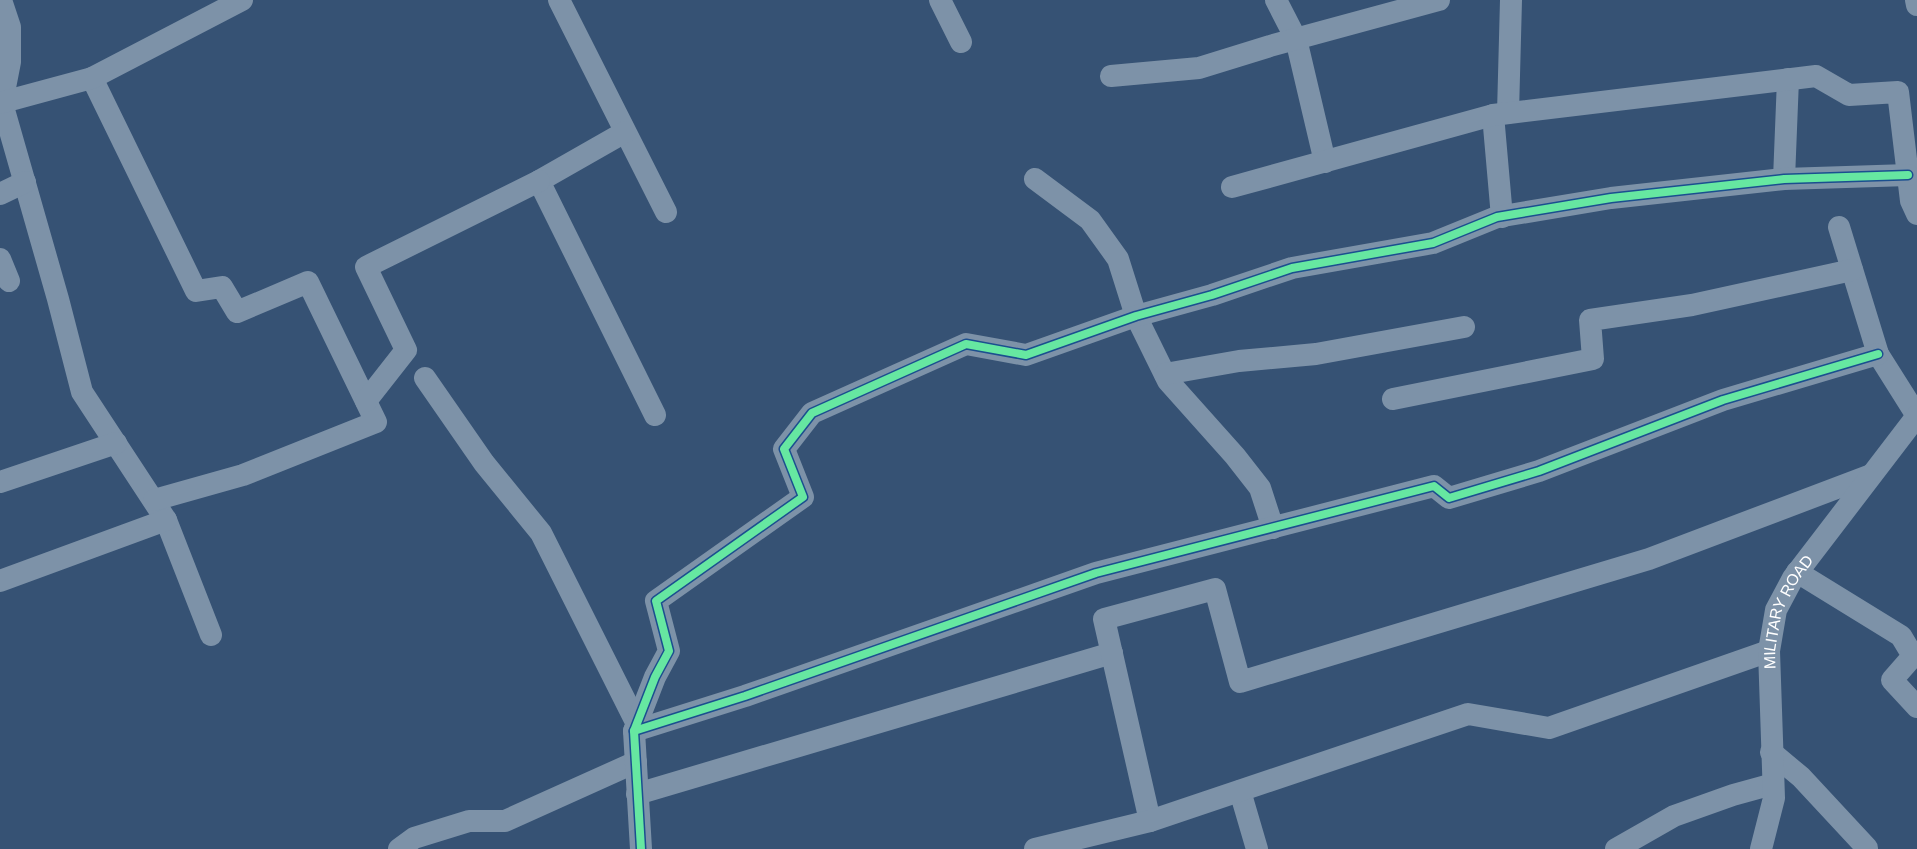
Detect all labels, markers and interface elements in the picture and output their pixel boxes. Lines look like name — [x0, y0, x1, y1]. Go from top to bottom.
street label: MILITARY ROAD — [1761, 552, 1816, 669]

